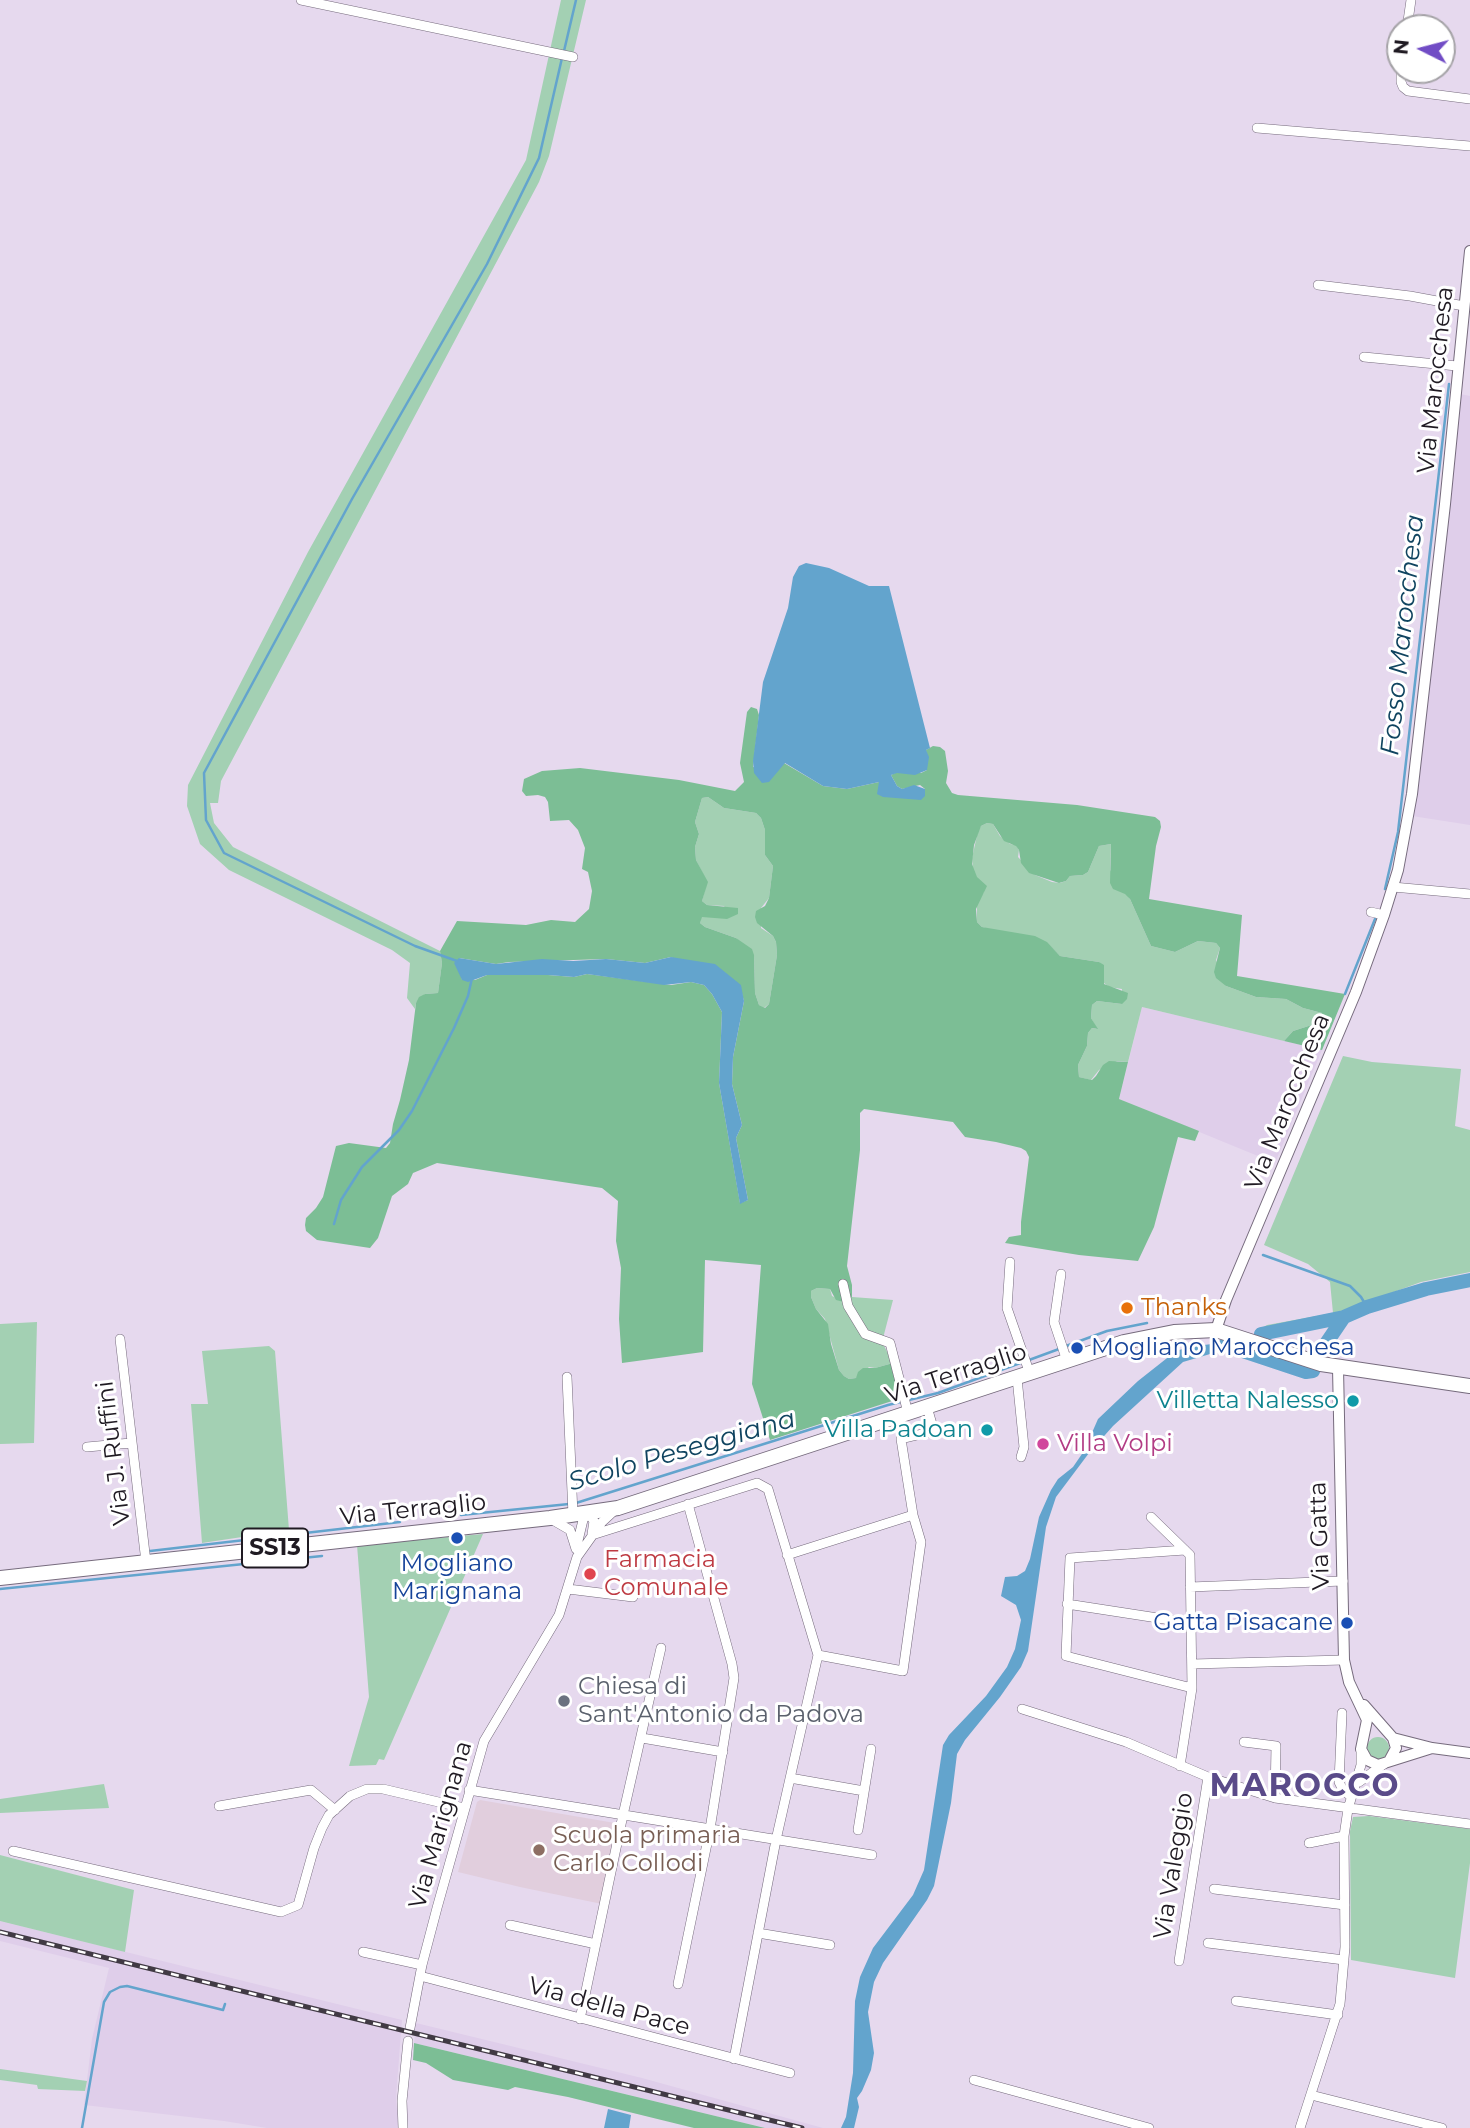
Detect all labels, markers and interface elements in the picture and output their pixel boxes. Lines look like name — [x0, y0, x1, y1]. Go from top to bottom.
north arrow — [1386, 14, 1456, 84]
text: N — [1389, 38, 1414, 56]
street label: Via Marocchesa — [1412, 285, 1460, 475]
water label: Fosso Marocchesa — [1375, 513, 1431, 757]
street label: Via Marocchesa — [1239, 1009, 1337, 1195]
place label: Thanks — [1141, 1294, 1227, 1322]
marker: Thanks — [1119, 1300, 1135, 1316]
place label: Mogliano Marocchesa — [1091, 1334, 1355, 1362]
street label: Via Terraglio — [882, 1338, 1030, 1410]
marker: Mogliano Marocchesa — [1069, 1340, 1085, 1356]
street label: Via J. Ruffini — [91, 1379, 137, 1527]
place label: Villetta Nalesso — [1157, 1387, 1339, 1415]
marker: Villetta Nalesso — [1345, 1393, 1361, 1409]
water label: Scolo Peseggiana — [565, 1404, 799, 1498]
place label: Villa Padoan — [824, 1416, 973, 1444]
marker: Villa Padoan — [979, 1422, 995, 1438]
place label: Villa Volpi — [1057, 1430, 1173, 1458]
marker: Villa Volpi — [1035, 1436, 1051, 1452]
street label: Via Gatta — [1304, 1481, 1336, 1591]
street label: Via Terraglio — [338, 1488, 488, 1532]
road number: SS13 — [242, 1528, 308, 1568]
marker: Mogliano Marignana — [449, 1530, 465, 1546]
place label: Farmacia Comunale — [604, 1546, 728, 1602]
place label: Mogliano Marignana — [392, 1550, 522, 1606]
marker: Farmacia Comunale — [582, 1566, 598, 1582]
place label: Gatta Pisacane — [1153, 1609, 1333, 1637]
marker: Gatta Pisacane — [1339, 1615, 1355, 1631]
place label: Chiesa di Sant'Antonio da Padova — [578, 1673, 864, 1729]
marker: Chiesa di Sant'Antonio da Padova — [556, 1693, 572, 1709]
street label: Via Marignana — [403, 1738, 479, 1912]
district label: MAROCCO — [1210, 1768, 1400, 1806]
street label: Via Valeggio — [1148, 1791, 1200, 1941]
place label: Scuola primaria Carlo Collodi — [553, 1822, 741, 1878]
marker: Scuola primaria Carlo Collodi — [531, 1842, 547, 1858]
street label: Via della Pace — [525, 1972, 693, 2042]

